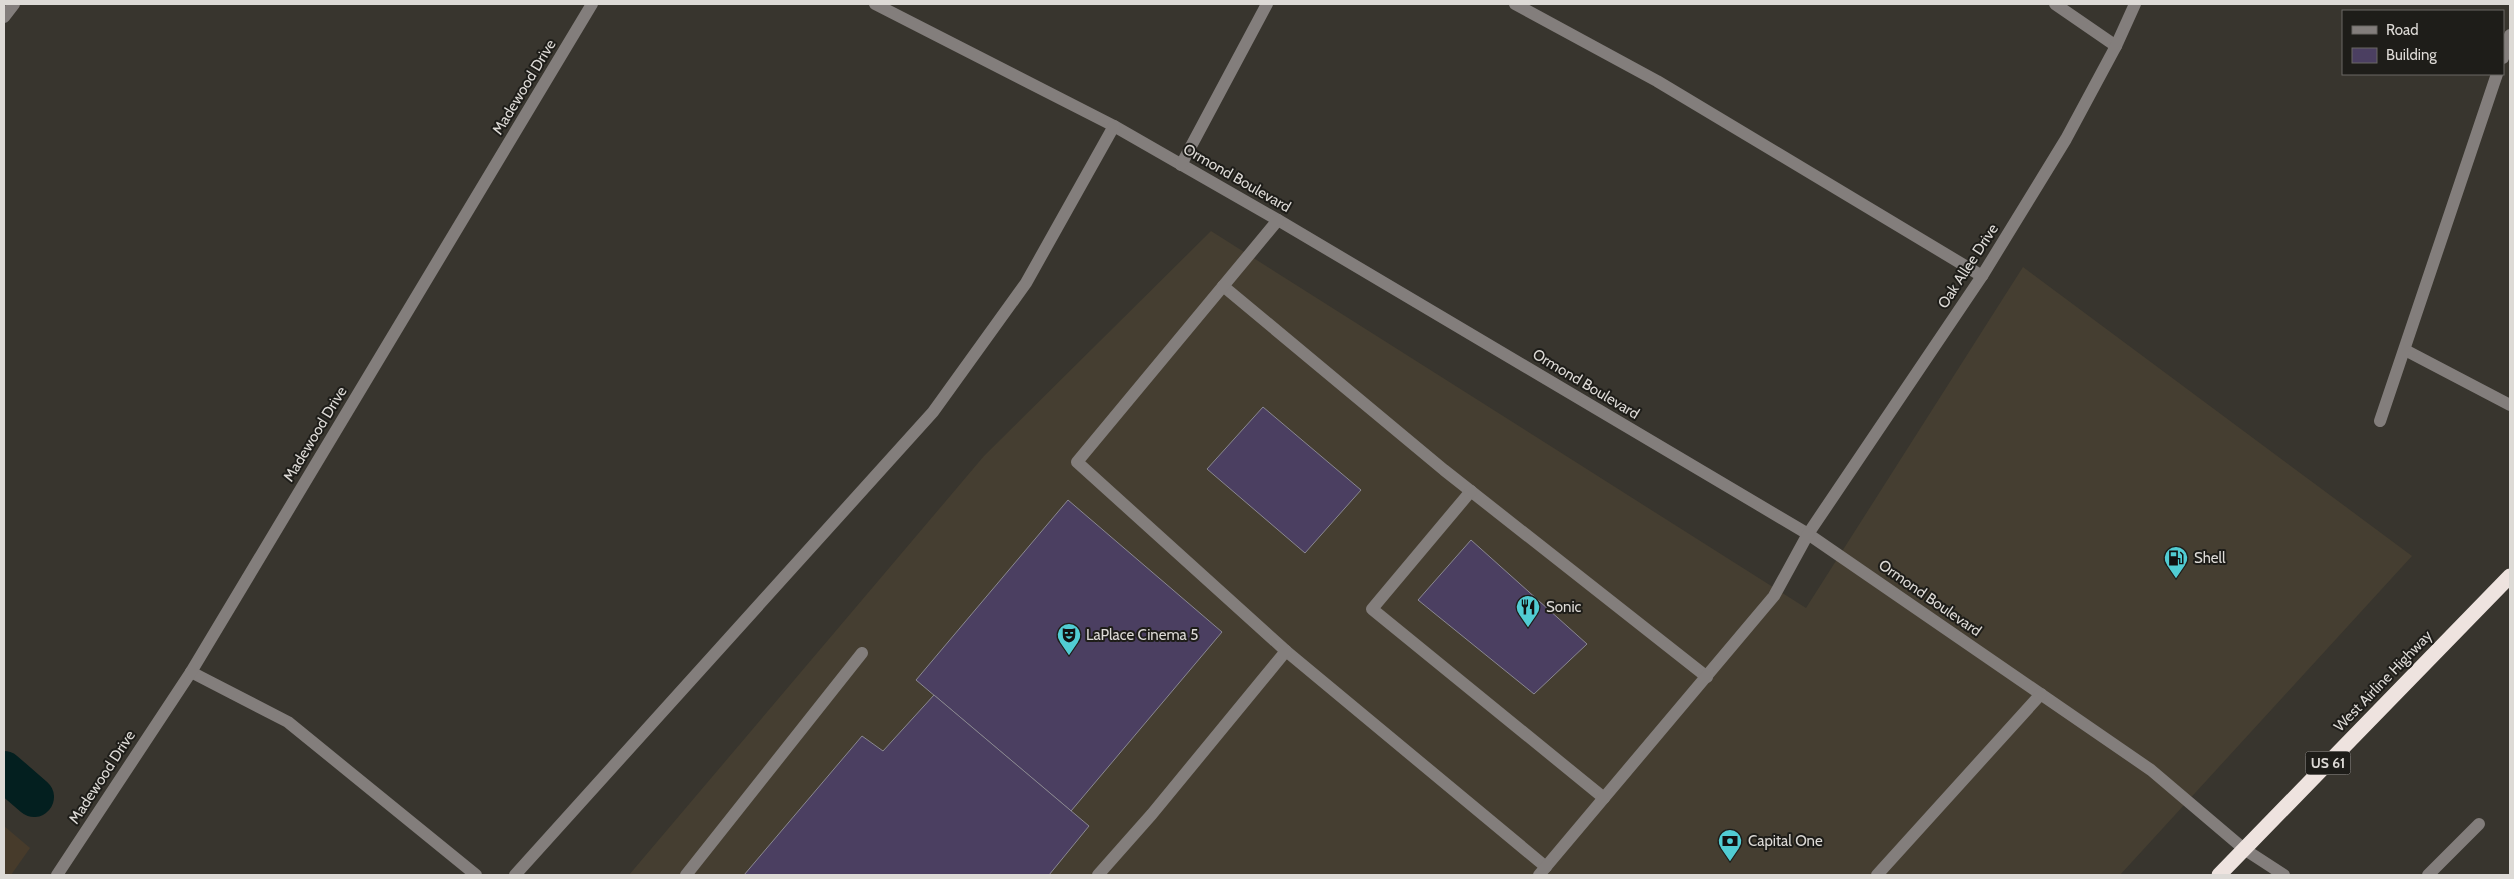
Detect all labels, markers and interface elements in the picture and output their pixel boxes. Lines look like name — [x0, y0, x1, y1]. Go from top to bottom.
legend — [2342, 10, 2504, 75]
text: Road — [2386, 21, 2419, 39]
street label: Madewood Drive — [488, 36, 560, 138]
text: Building — [2386, 46, 2437, 64]
street label: Ormond Boulevard — [1180, 140, 1294, 216]
street label: Oak Allee Drive — [1934, 220, 2002, 312]
street label: Ormond Boulevard — [1529, 345, 1643, 423]
street label: Madewood Drive — [279, 383, 351, 485]
fuel station icon: Shell — [2163, 545, 2189, 579]
place label: Shell — [2194, 549, 2226, 567]
street label: Ormond Boulevard — [1875, 556, 1985, 640]
restaurant icon: Sonic — [1515, 594, 1541, 628]
place label: Sonic — [1546, 598, 1582, 616]
theatre icon: LaPlace Cinema 5 — [1056, 622, 1082, 656]
place label: LaPlace Cinema 5 — [1086, 626, 1198, 644]
street label: West Airline Highway — [2330, 626, 2436, 735]
street label: Madewood Drive — [65, 727, 139, 827]
road number: US 61 — [2306, 751, 2350, 774]
bank icon: Capital One — [1717, 828, 1743, 862]
place label: Capital One — [1748, 832, 1823, 850]

